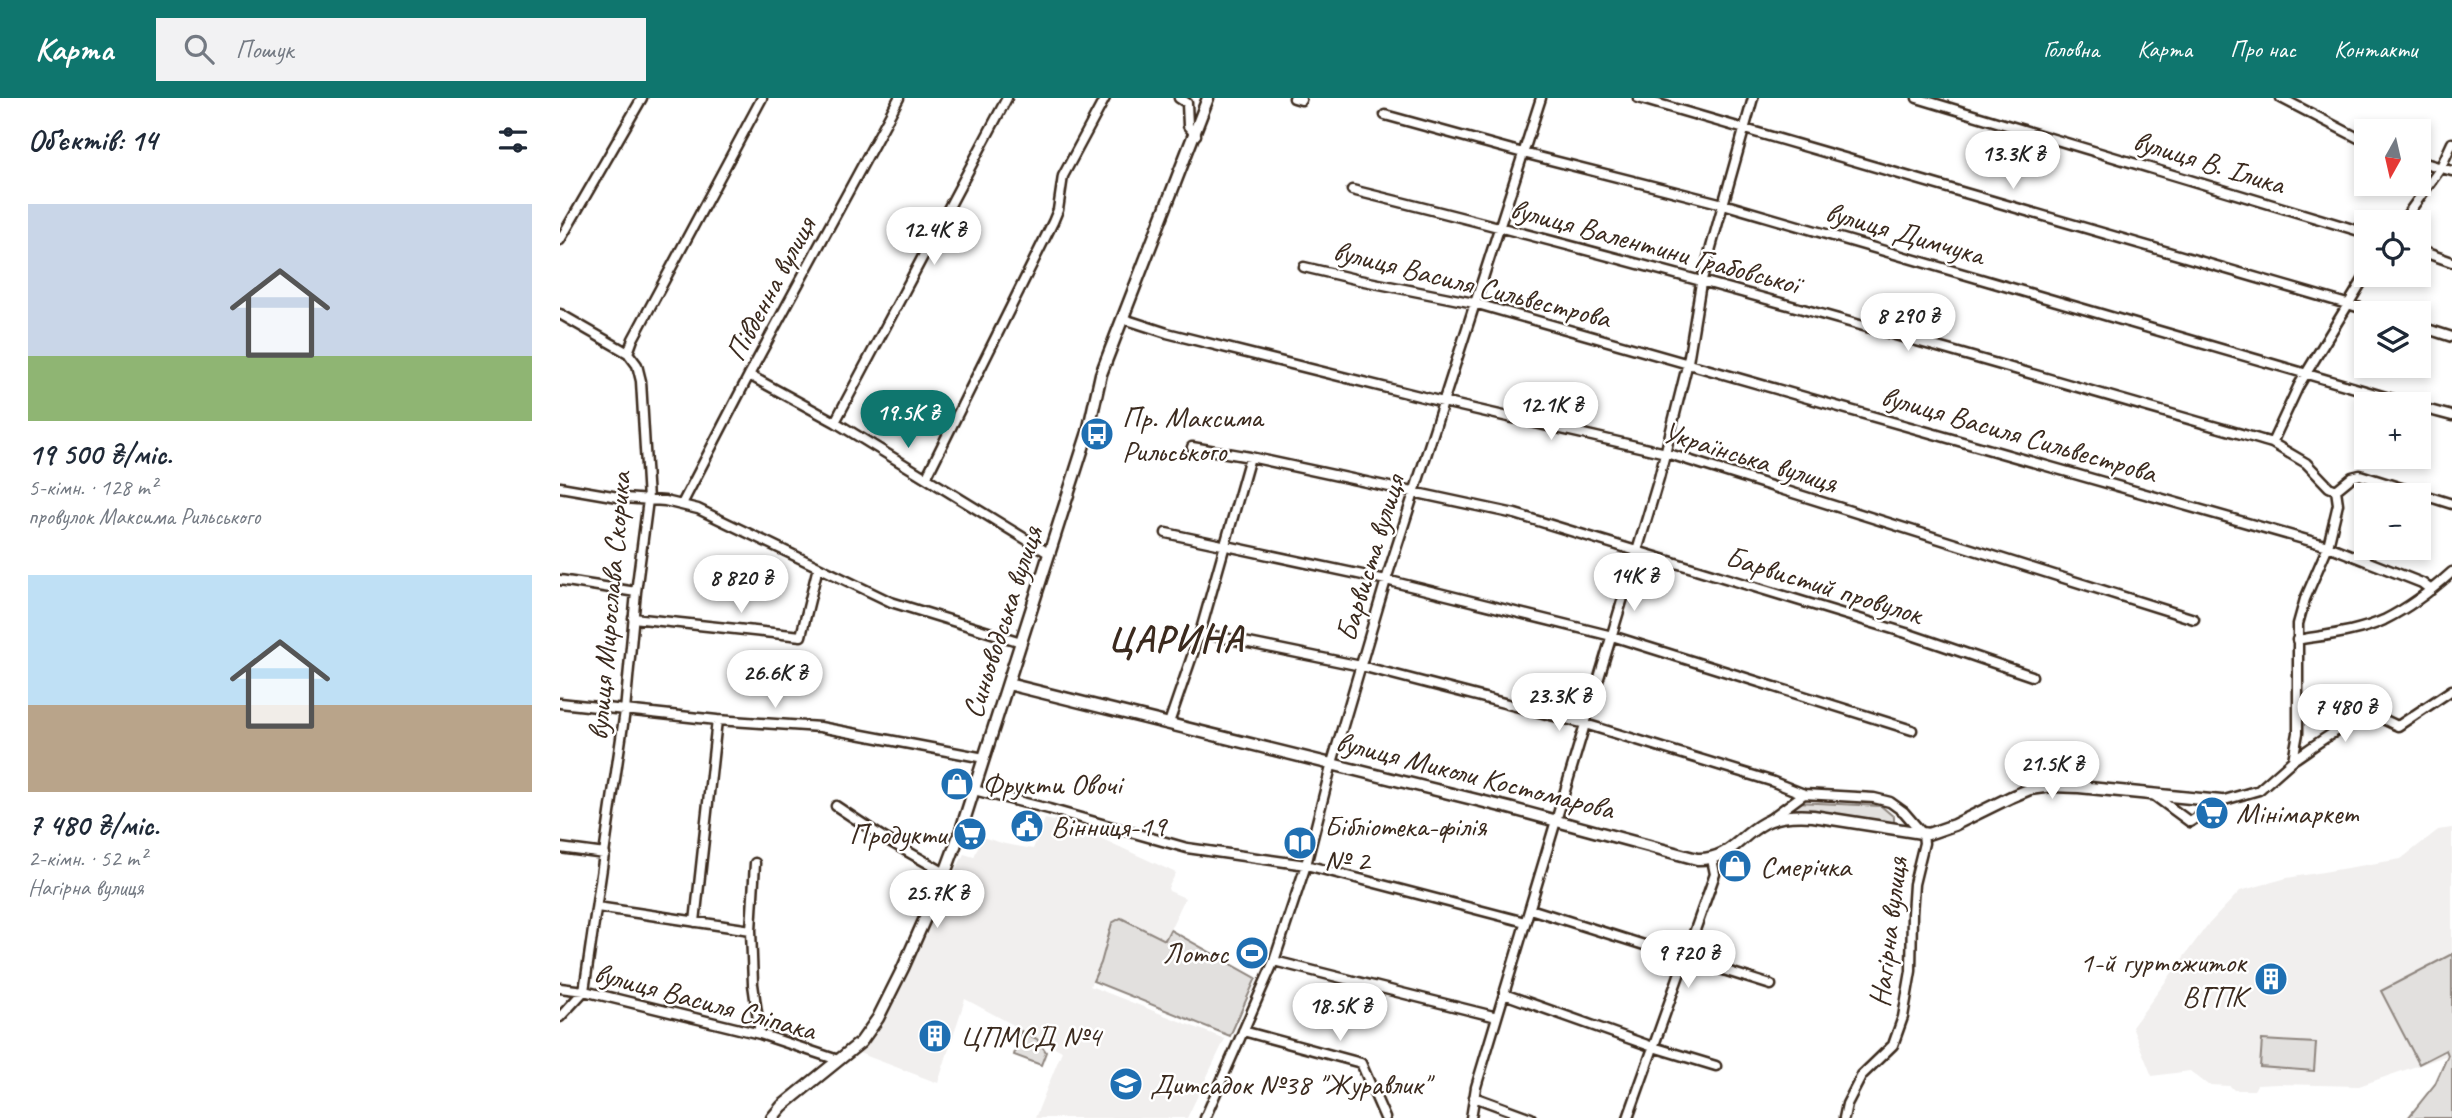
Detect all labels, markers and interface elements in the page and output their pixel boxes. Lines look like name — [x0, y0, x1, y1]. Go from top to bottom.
search box — [156, 18, 646, 81]
text: Карта — [35, 28, 114, 70]
icon: search — [180, 30, 218, 68]
text: Пошук — [236, 33, 294, 66]
text: Головна — [2043, 34, 2099, 64]
text: Карта — [2137, 34, 2192, 64]
text: Про нас — [2230, 34, 2296, 64]
text: Контакти — [2334, 34, 2417, 64]
north arrow — [2354, 119, 2431, 196]
map controls — [2354, 119, 2431, 560]
text: Об’єктів: 14 — [28, 121, 157, 159]
icon: filters — [494, 121, 532, 159]
street label: вулиця В. Ілика — [2129, 121, 2291, 204]
pin: 13.3K ₴ — [1948, 132, 2078, 191]
text: 13.3K ₴ — [1981, 139, 2045, 168]
street label: вулиця Валентини Грабовської — [1506, 189, 1809, 304]
street label: вулиця Димчука — [1821, 192, 1991, 274]
street label: Південна вулиця — [716, 208, 825, 367]
pin: 12.4K ₴ — [869, 208, 999, 267]
button: locate — [2354, 210, 2431, 287]
text: 12.4K ₴ — [902, 215, 966, 244]
street label: вулиця Василя Сильвестрова — [1329, 231, 1616, 337]
icon: home — [217, 250, 343, 376]
pin: 8 290 ₴ — [1843, 294, 1973, 353]
text: 8 290 ₴ — [1877, 301, 1939, 330]
button: layers — [2354, 301, 2431, 378]
street label: вулиця Василя Сильвестрова — [1877, 377, 2163, 492]
pin: 12.1K ₴ — [1486, 382, 1616, 442]
pin: 19.5K ₴ — [843, 390, 973, 450]
text: 12.1K ₴ — [1519, 390, 1583, 419]
button: + — [2354, 392, 2431, 469]
text: 19.5K ₴ — [877, 398, 939, 427]
place label: Пр. Максима Рильського — [1122, 398, 1265, 470]
street label: Українська вулиця — [1658, 412, 1843, 502]
bus stop icon: Пр. Максима Рильського — [1078, 415, 1116, 453]
text: 19 500 ₴/міс. — [28, 435, 172, 473]
street label: вулиця Мирослава Скорика — [578, 468, 640, 742]
street label: Барвиста вулиця — [1327, 468, 1414, 646]
text: 5-кімн. · 128 m² — [28, 473, 157, 502]
button: − — [2354, 483, 2431, 560]
text: провулок Максима Рильського — [28, 502, 260, 531]
street label: Синьоводська вулиця — [953, 520, 1051, 723]
street label: Барвистий провулок — [1721, 537, 1929, 634]
pin: 14K ₴ — [1585, 554, 1683, 613]
pin: 8 820 ₴ — [676, 556, 806, 615]
text: 14K ₴ — [1610, 561, 1658, 590]
text: 8 820 ₴ — [709, 563, 773, 592]
district label: ЦАРИНА — [1108, 615, 1245, 662]
icon: home — [217, 621, 343, 747]
pin: 26.6K ₴ — [710, 650, 840, 710]
text: 26.6K ₴ — [743, 658, 807, 687]
pin: 23.3K ₴ — [1494, 674, 1624, 733]
text: 23.3K ₴ — [1527, 681, 1591, 710]
pin: 7 480 ₴ — [2280, 684, 2410, 744]
text: 7 480 ₴ — [2314, 692, 2377, 721]
street label: вулиця Миколи Костомарова — [1332, 722, 1620, 828]
pin: 21.5K ₴ — [1987, 742, 2117, 801]
text: 21.5K ₴ — [2020, 749, 2084, 778]
shop icon: Фрукти Овочі — [938, 765, 976, 803]
place label: Фрукти Овочі — [982, 765, 1125, 803]
supermarket icon: Мінімаркет — [2193, 794, 2231, 832]
place label: Мінімаркет — [2236, 794, 2360, 832]
text: 7 480 ₴/міс. — [28, 806, 159, 844]
public building icon: Вінниця-19 — [1008, 807, 1046, 845]
place label: Вінниця-19 — [1051, 807, 1168, 845]
place label: Бібліотека-філія № 2 — [1324, 807, 1487, 879]
place label: Продукти — [849, 815, 948, 853]
supermarket icon: Продукти — [951, 815, 989, 853]
library icon: Бібліотека-філія № 2 — [1281, 824, 1319, 862]
text: 2-кімн. · 52 m² — [28, 844, 146, 873]
shop icon: Смерічка — [1716, 847, 1754, 885]
place label: Смерічка — [1760, 847, 1853, 885]
street label: Нагірна вулиця — [1860, 854, 1916, 1009]
pin: 25.7K ₴ — [872, 870, 1002, 930]
text: Нагірна вулиця — [28, 873, 144, 902]
text: 25.7K ₴ — [906, 878, 968, 907]
pin: 9 720 ₴ — [1623, 930, 1753, 990]
place label: Лотос — [1163, 934, 1229, 972]
sports icon: Лотос — [1233, 934, 1271, 972]
text: 9 720 ₴ — [1657, 938, 1719, 967]
place label: 1-й гуртожиток ВГПК — [2080, 943, 2252, 1015]
street label: вулиця Василя Сліпака — [590, 953, 822, 1049]
building icon: 1-й гуртожиток ВГПК — [2252, 960, 2290, 998]
pin: 18.5K ₴ — [1275, 984, 1405, 1043]
text: 18.5K ₴ — [1308, 991, 1372, 1020]
building icon: ЦПМСД №4 — [916, 1017, 954, 1055]
place label: ЦПМСД №4 — [960, 1017, 1103, 1055]
school or university icon: Дитсадок №38 "Журавлик" — [1107, 1065, 1145, 1103]
place label: Дитсадок №38 "Журавлик" — [1150, 1065, 1435, 1103]

